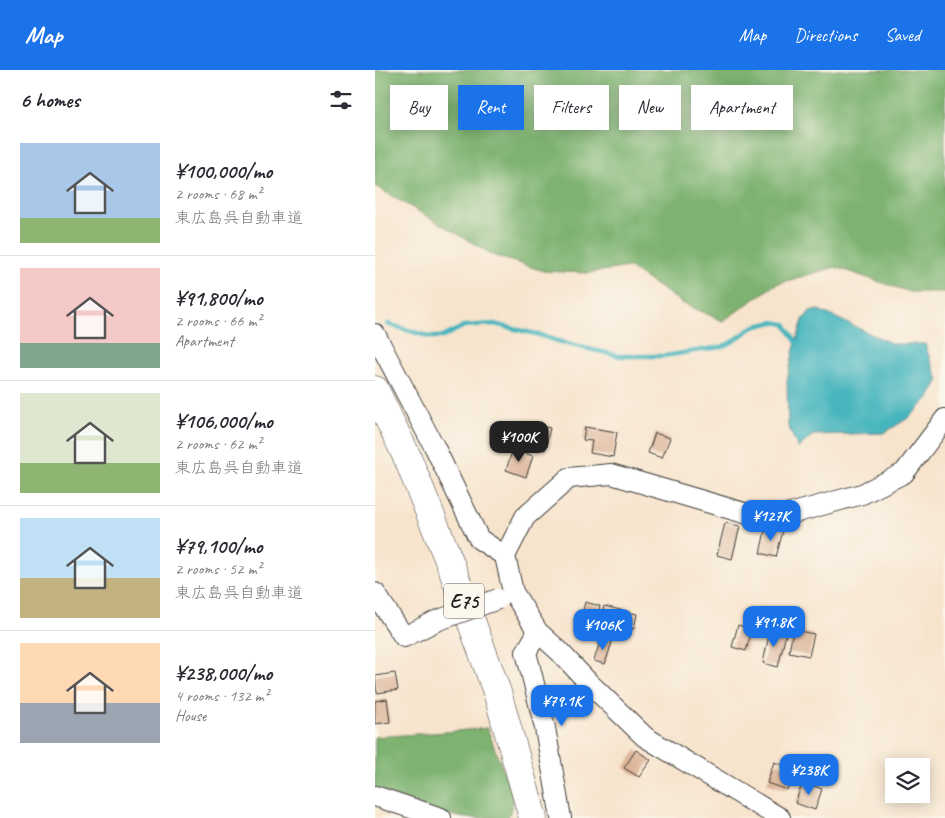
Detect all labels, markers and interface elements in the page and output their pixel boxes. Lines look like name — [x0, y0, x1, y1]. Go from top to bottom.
text: Map — [25, 20, 62, 50]
text: Map — [739, 24, 766, 46]
text: Directions — [794, 24, 857, 46]
text: Saved — [885, 24, 920, 46]
chip: Buy — [390, 85, 448, 130]
chip: Rent — [458, 85, 524, 130]
chip: Filters — [534, 85, 609, 130]
chip: New — [619, 85, 681, 130]
chip: Apartment — [691, 85, 793, 130]
icon: filters — [327, 86, 355, 114]
text: 6 homes — [20, 87, 80, 113]
text: ¥100,000/mo — [175, 158, 272, 184]
icon: home — [60, 163, 120, 223]
text: 2 rooms · 68 m² — [175, 184, 261, 204]
text: 東広島呉自動車道 — [175, 208, 303, 228]
text: ¥91,800/mo — [175, 285, 263, 311]
icon: home — [60, 288, 120, 348]
text: 2 rooms · 66 m² — [175, 311, 261, 331]
text: Apartment — [175, 331, 234, 351]
text: ¥106,000/mo — [175, 408, 273, 434]
icon: home — [60, 413, 120, 473]
pin: ¥100K — [484, 420, 554, 463]
text: ¥100K — [501, 427, 537, 447]
text: 2 rooms · 62 m² — [175, 434, 261, 454]
text: 東広島呉自動車道 — [175, 458, 303, 478]
pin: ¥127K — [736, 500, 806, 542]
text: ¥127K — [753, 506, 789, 526]
text: ¥79,100/mo — [175, 533, 262, 559]
icon: home — [60, 538, 120, 598]
text: 2 rooms · 52 m² — [175, 559, 261, 579]
text: 東広島呉自動車道 — [175, 583, 303, 603]
road number: E75 — [444, 584, 484, 618]
pin: ¥91.8K — [733, 606, 815, 648]
pin: ¥106K — [568, 608, 638, 651]
text: ¥91.8K — [754, 612, 794, 632]
text: ¥106K — [584, 615, 622, 635]
text: ¥238,000/mo — [175, 660, 272, 686]
icon: home — [60, 663, 120, 723]
pin: ¥79.1K — [521, 684, 603, 727]
text: 4 rooms · 132 m² — [175, 686, 269, 706]
text: ¥79.1K — [542, 691, 582, 711]
text: House — [175, 706, 206, 726]
pin: ¥238K — [774, 754, 844, 796]
map controls — [885, 758, 930, 803]
button: layers — [885, 758, 930, 803]
text: ¥238K — [791, 760, 827, 780]

